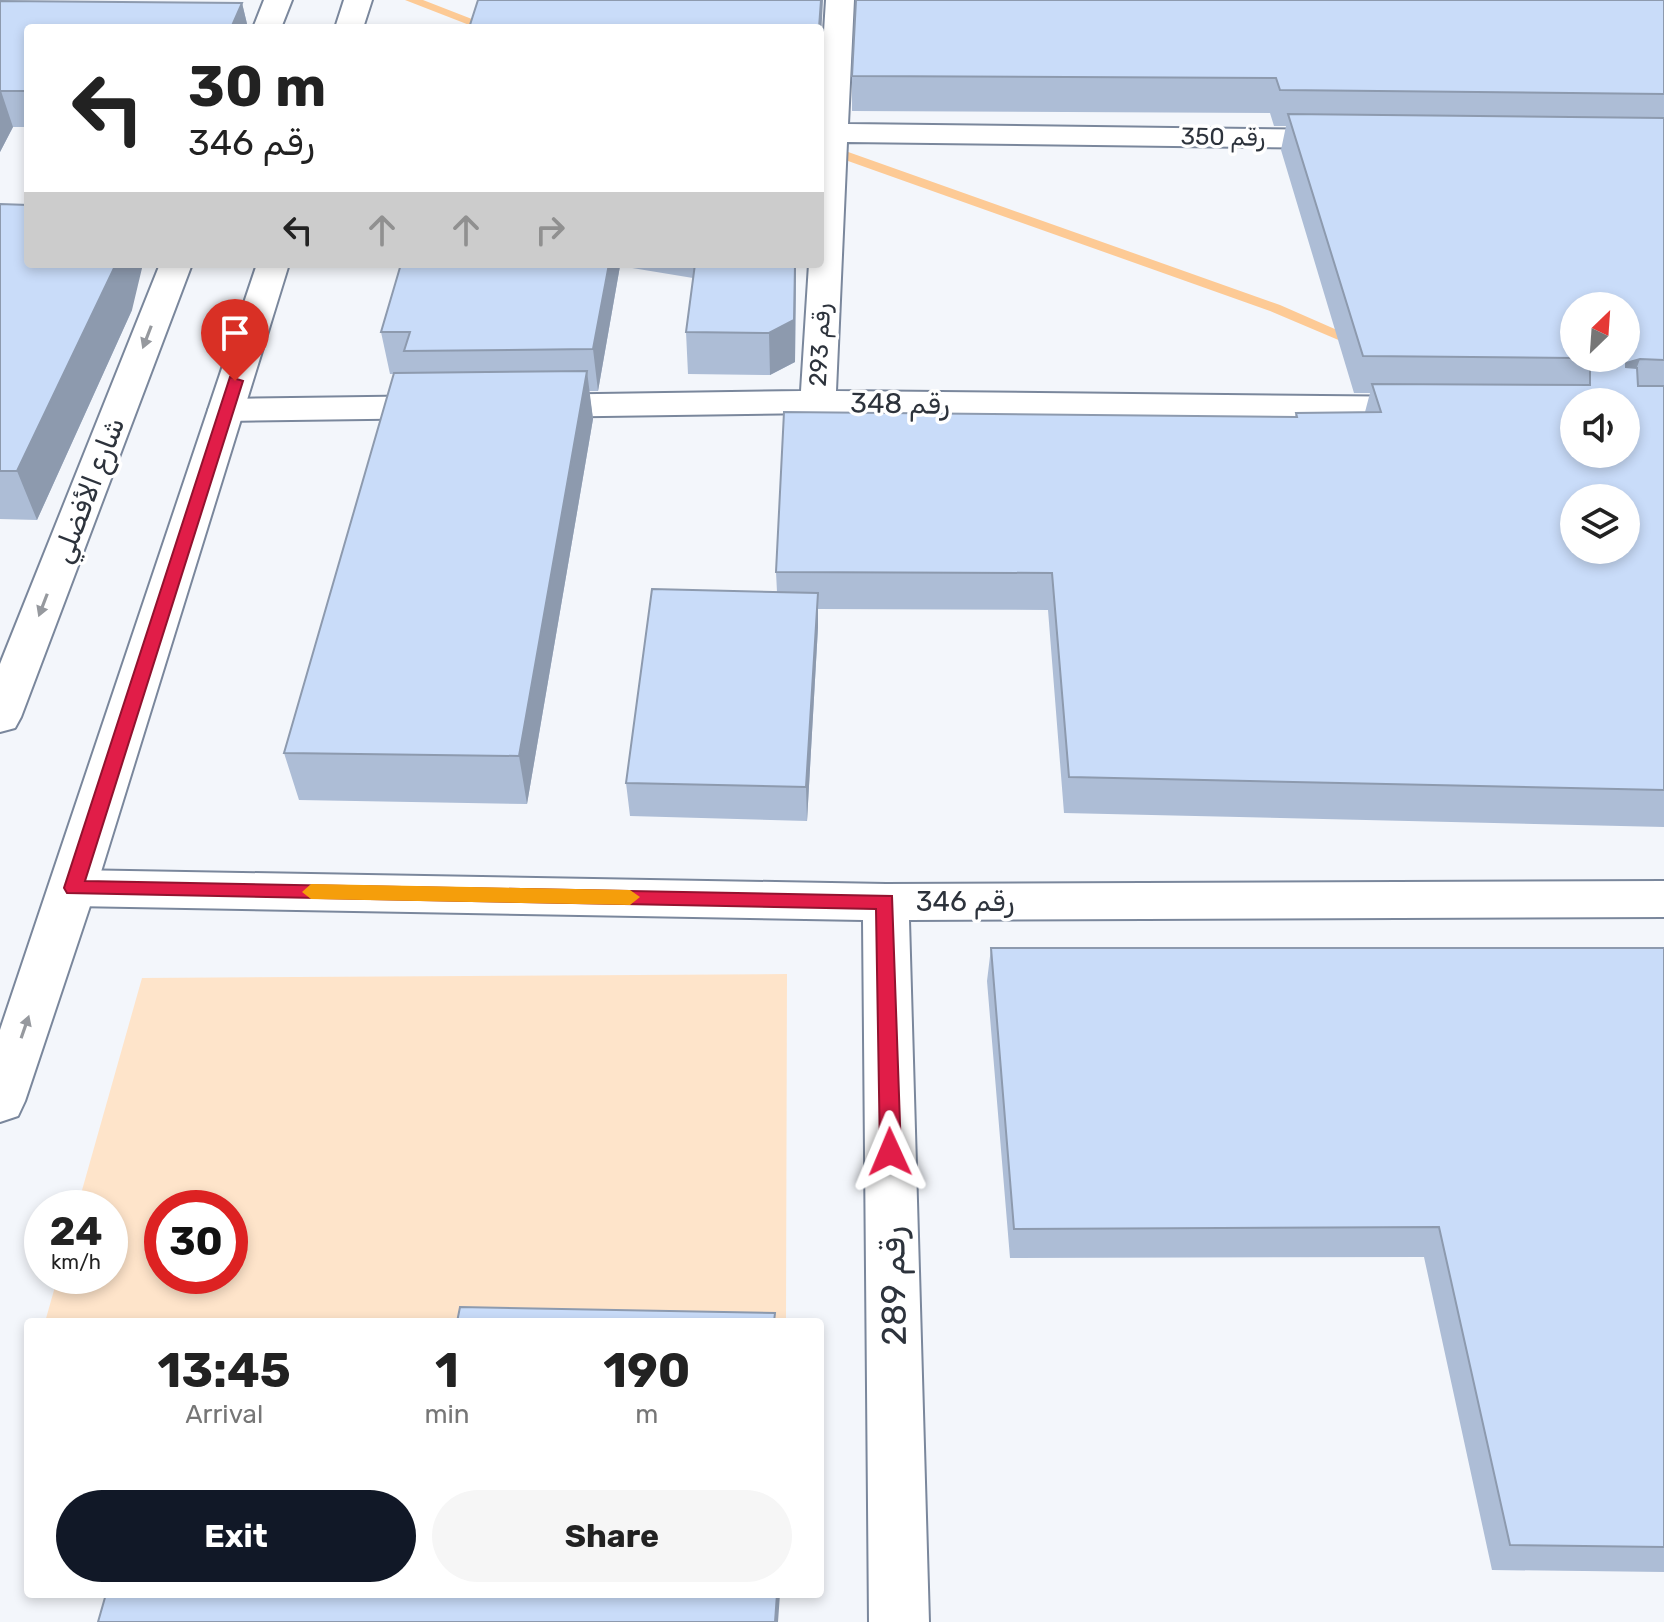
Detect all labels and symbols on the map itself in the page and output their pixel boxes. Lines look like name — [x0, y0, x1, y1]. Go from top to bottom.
street label: رقم 350 — [1180, 122, 1266, 153]
north arrow — [1560, 292, 1640, 372]
pin — [201, 299, 269, 381]
street label: رقم 293 — [804, 303, 837, 387]
one-way arrow — [141, 325, 154, 349]
street label: رقم 348 — [850, 386, 950, 423]
street label: شارع الأفضلي — [46, 413, 136, 569]
one-way arrow — [36, 593, 49, 617]
street label: رقم 346 — [916, 885, 1014, 920]
one-way arrow — [20, 1015, 32, 1039]
position arrow — [848, 1110, 932, 1194]
speed limit sign: 30 — [144, 1190, 248, 1294]
street label: رقم 289 — [872, 1226, 916, 1346]

